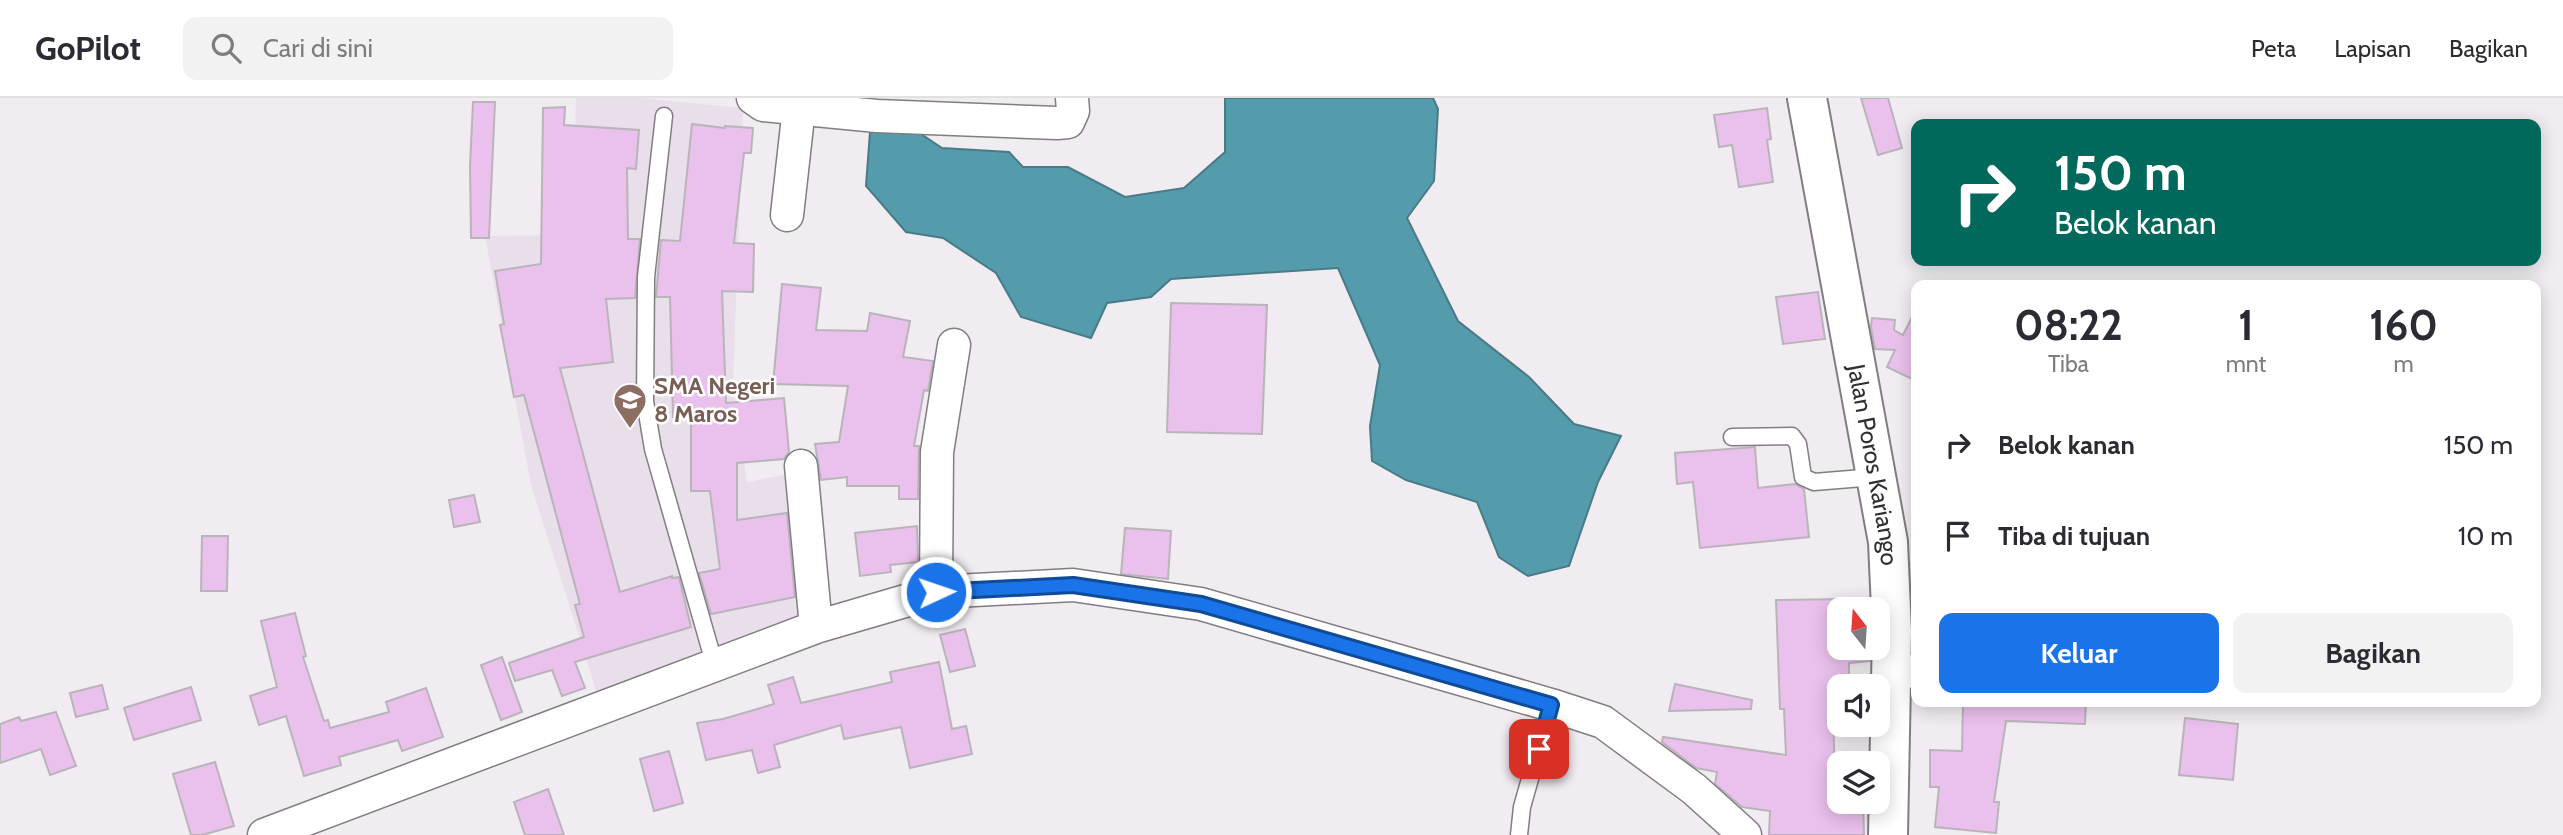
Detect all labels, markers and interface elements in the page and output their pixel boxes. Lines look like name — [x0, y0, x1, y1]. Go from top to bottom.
search box — [183, 17, 673, 80]
text: GoPilot — [35, 28, 141, 68]
icon: search — [207, 29, 245, 67]
text: Cari di sini — [263, 32, 373, 64]
text: Peta — [2251, 34, 2296, 63]
text: Lapisan — [2334, 34, 2411, 63]
text: Bagikan — [2449, 34, 2528, 63]
text: 150 m — [2054, 143, 2187, 202]
icon: right — [1939, 147, 2030, 238]
text: Belok kanan — [2054, 203, 2217, 242]
text: 08:22 — [2014, 299, 2123, 351]
text: 1 — [2238, 299, 2254, 351]
text: 160 — [2369, 299, 2438, 351]
text: Tiba — [2048, 350, 2089, 378]
text: mnt — [2226, 350, 2266, 378]
text: m — [2394, 350, 2414, 378]
street label: Jalan Poros Kariango — [1842, 361, 1904, 566]
place label: SMA Negeri 8 Maros — [654, 371, 775, 428]
school or university icon: SMA Negeri 8 Maros — [611, 381, 649, 430]
icon: right — [1939, 426, 1977, 464]
text: Belok kanan — [1998, 429, 2135, 461]
text: 150 m — [2444, 429, 2513, 461]
icon: arrive — [1939, 517, 1977, 555]
text: Tiba di tujuan — [1998, 520, 2150, 552]
text: 10 m — [2458, 520, 2513, 552]
position arrow — [899, 555, 973, 629]
north arrow — [1827, 597, 1890, 660]
map controls — [1827, 597, 1890, 814]
button: Keluar — [1939, 613, 2219, 693]
button: Bagikan — [2233, 613, 2513, 693]
button: sound — [1827, 674, 1890, 737]
pin — [1509, 719, 1569, 779]
icon: arrive — [1520, 730, 1558, 768]
button: layers — [1827, 751, 1890, 814]

